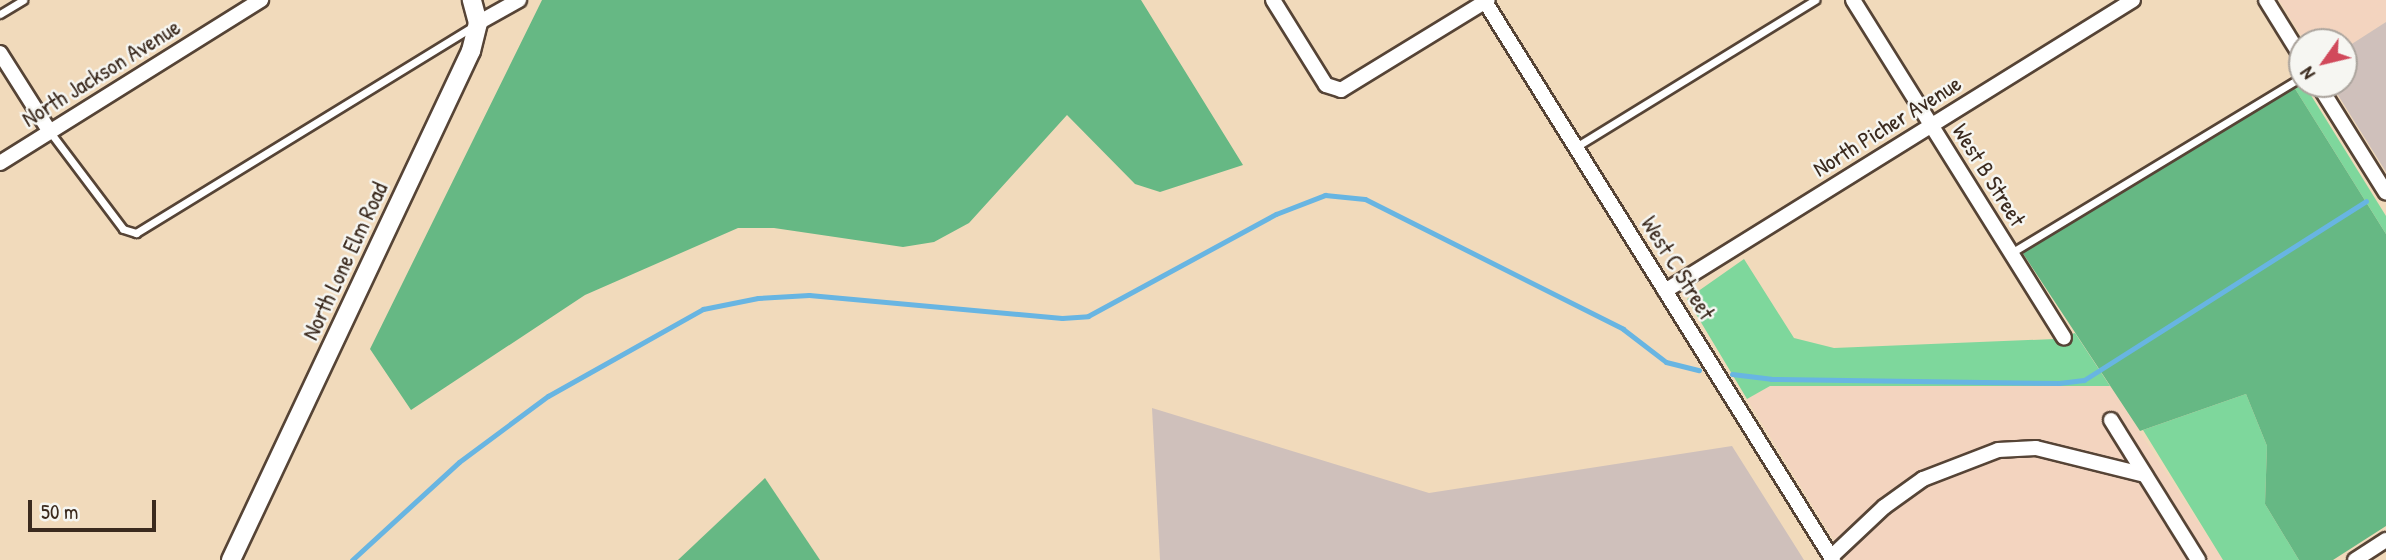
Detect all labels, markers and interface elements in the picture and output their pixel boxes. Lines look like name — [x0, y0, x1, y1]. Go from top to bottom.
street label: North Jackson Avenue — [17, 13, 185, 133]
north arrow — [2288, 28, 2358, 98]
text: N — [2294, 62, 2321, 85]
street label: North Picher Avenue — [1808, 69, 1966, 183]
street label: West B Street — [1947, 119, 2031, 231]
street label: North Lone Elm Road — [296, 178, 394, 344]
street label: West C Street — [1635, 211, 1721, 325]
scale bar — [32, 486, 159, 530]
text: 50 m — [41, 497, 78, 526]

